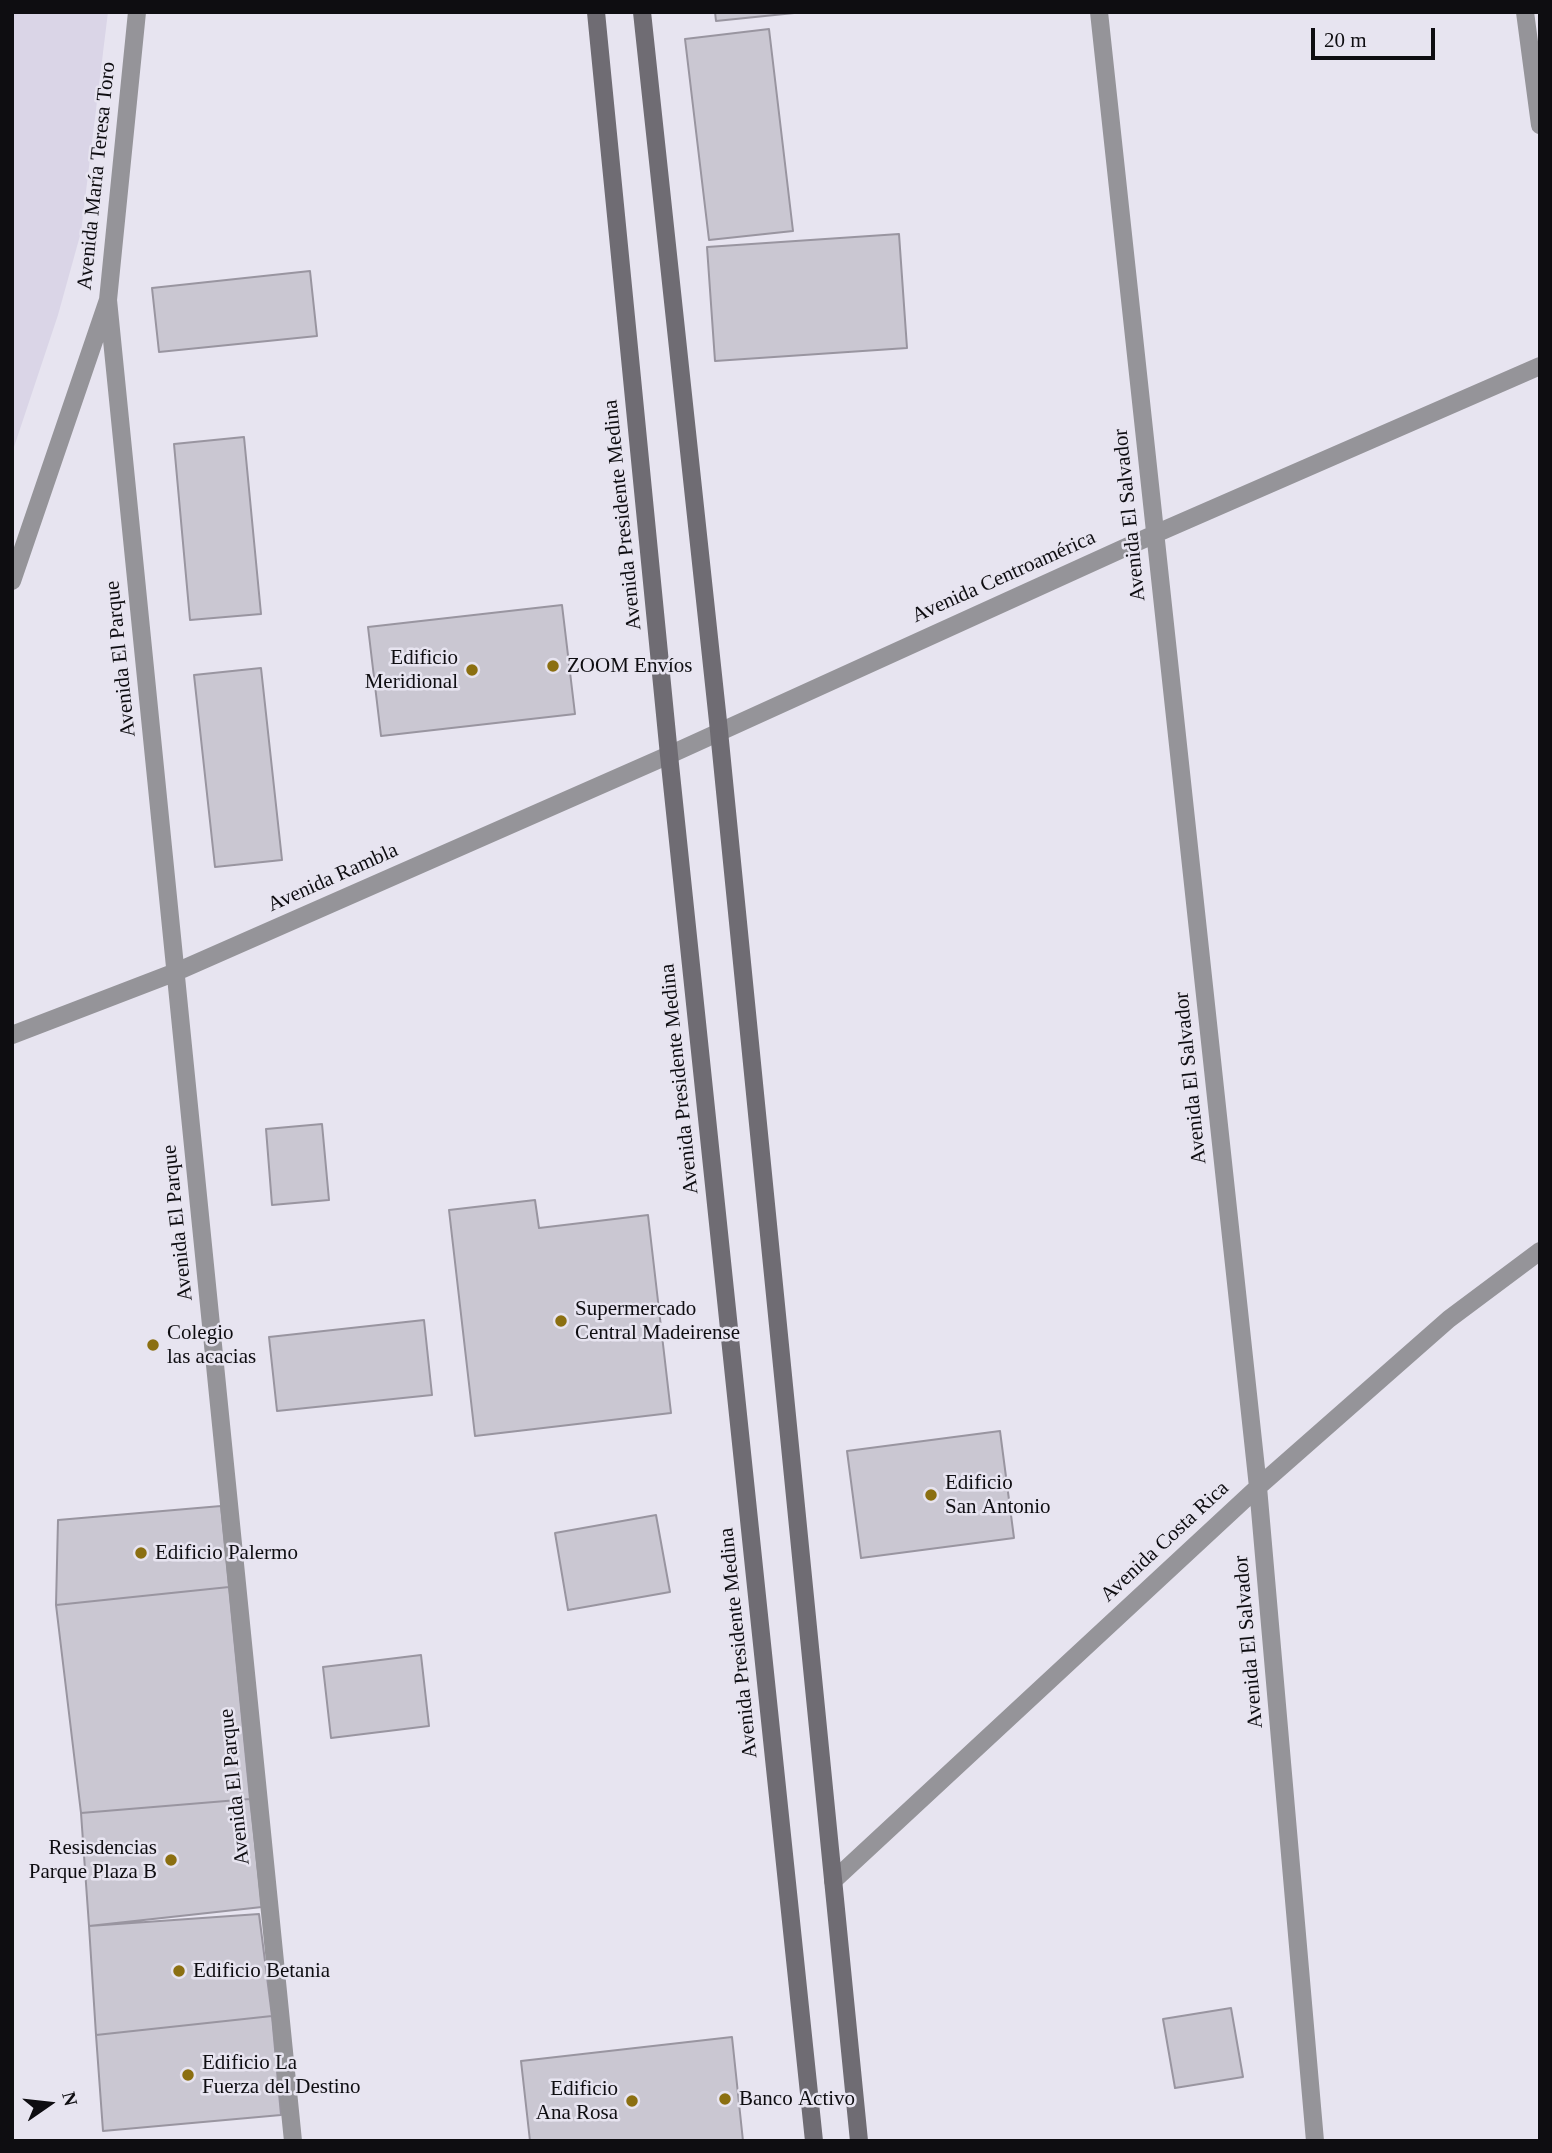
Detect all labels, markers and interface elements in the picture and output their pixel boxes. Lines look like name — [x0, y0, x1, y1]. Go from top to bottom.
scale bar — [1314, 14, 1438, 58]
text: 20 m — [1324, 28, 1367, 52]
street label: Avenida María Teresa Toro — [72, 61, 122, 291]
street label: Avenida Presidente Medina — [598, 398, 648, 632]
street label: Avenida El Salvador — [1108, 427, 1152, 603]
street label: Avenida Centroamérica — [908, 525, 1100, 629]
street label: Avenida El Parque — [100, 580, 142, 738]
place label: Edificio Meridional — [365, 645, 458, 695]
place label: ZOOM Envíos — [567, 653, 692, 679]
marker: ZOOM Envíos — [545, 658, 561, 674]
marker: Edificio Meridional — [464, 662, 480, 678]
street label: Avenida Rambla — [264, 838, 402, 918]
street label: Avenida Presidente Medina — [655, 962, 705, 1196]
street label: Avenida El Salvador — [1169, 990, 1213, 1166]
street label: Avenida El Parque — [157, 1144, 199, 1302]
place label: Supermercado Central Madeirense — [575, 1296, 740, 1346]
marker: Supermercado Central Madeirense — [553, 1313, 569, 1329]
place label: Colegio las acacias — [167, 1320, 256, 1370]
marker: Colegio las acacias — [145, 1337, 161, 1353]
place label: Edificio San Antonio — [945, 1470, 1051, 1520]
street label: Avenida Costa Rica — [1096, 1476, 1234, 1608]
marker: Edificio San Antonio — [923, 1487, 939, 1503]
street label: Avenida Presidente Medina — [714, 1526, 764, 1760]
place label: Edificio Palermo — [155, 1540, 298, 1566]
marker: Edificio Palermo — [133, 1545, 149, 1561]
street label: Avenida El Salvador — [1229, 1555, 1269, 1729]
street label: Avenida El Parque — [214, 1708, 256, 1866]
place label: Resisdencias Parque Plaza B — [29, 1835, 157, 1885]
marker: Resisdencias Parque Plaza B — [163, 1852, 179, 1868]
place label: Edificio Betania — [193, 1958, 330, 1984]
marker: Edificio Betania — [171, 1963, 187, 1979]
place label: Edificio La Fuerza del Destino — [202, 2050, 361, 2100]
marker: Edificio La Fuerza del Destino — [180, 2067, 196, 2083]
north arrow — [14, 2069, 84, 2139]
place label: Edificio Ana Rosa — [536, 2076, 618, 2126]
place label: Banco Activo — [739, 2086, 855, 2112]
text: N — [58, 2090, 82, 2108]
marker: Banco Activo — [717, 2091, 733, 2107]
marker: Edificio Ana Rosa — [624, 2093, 640, 2109]

